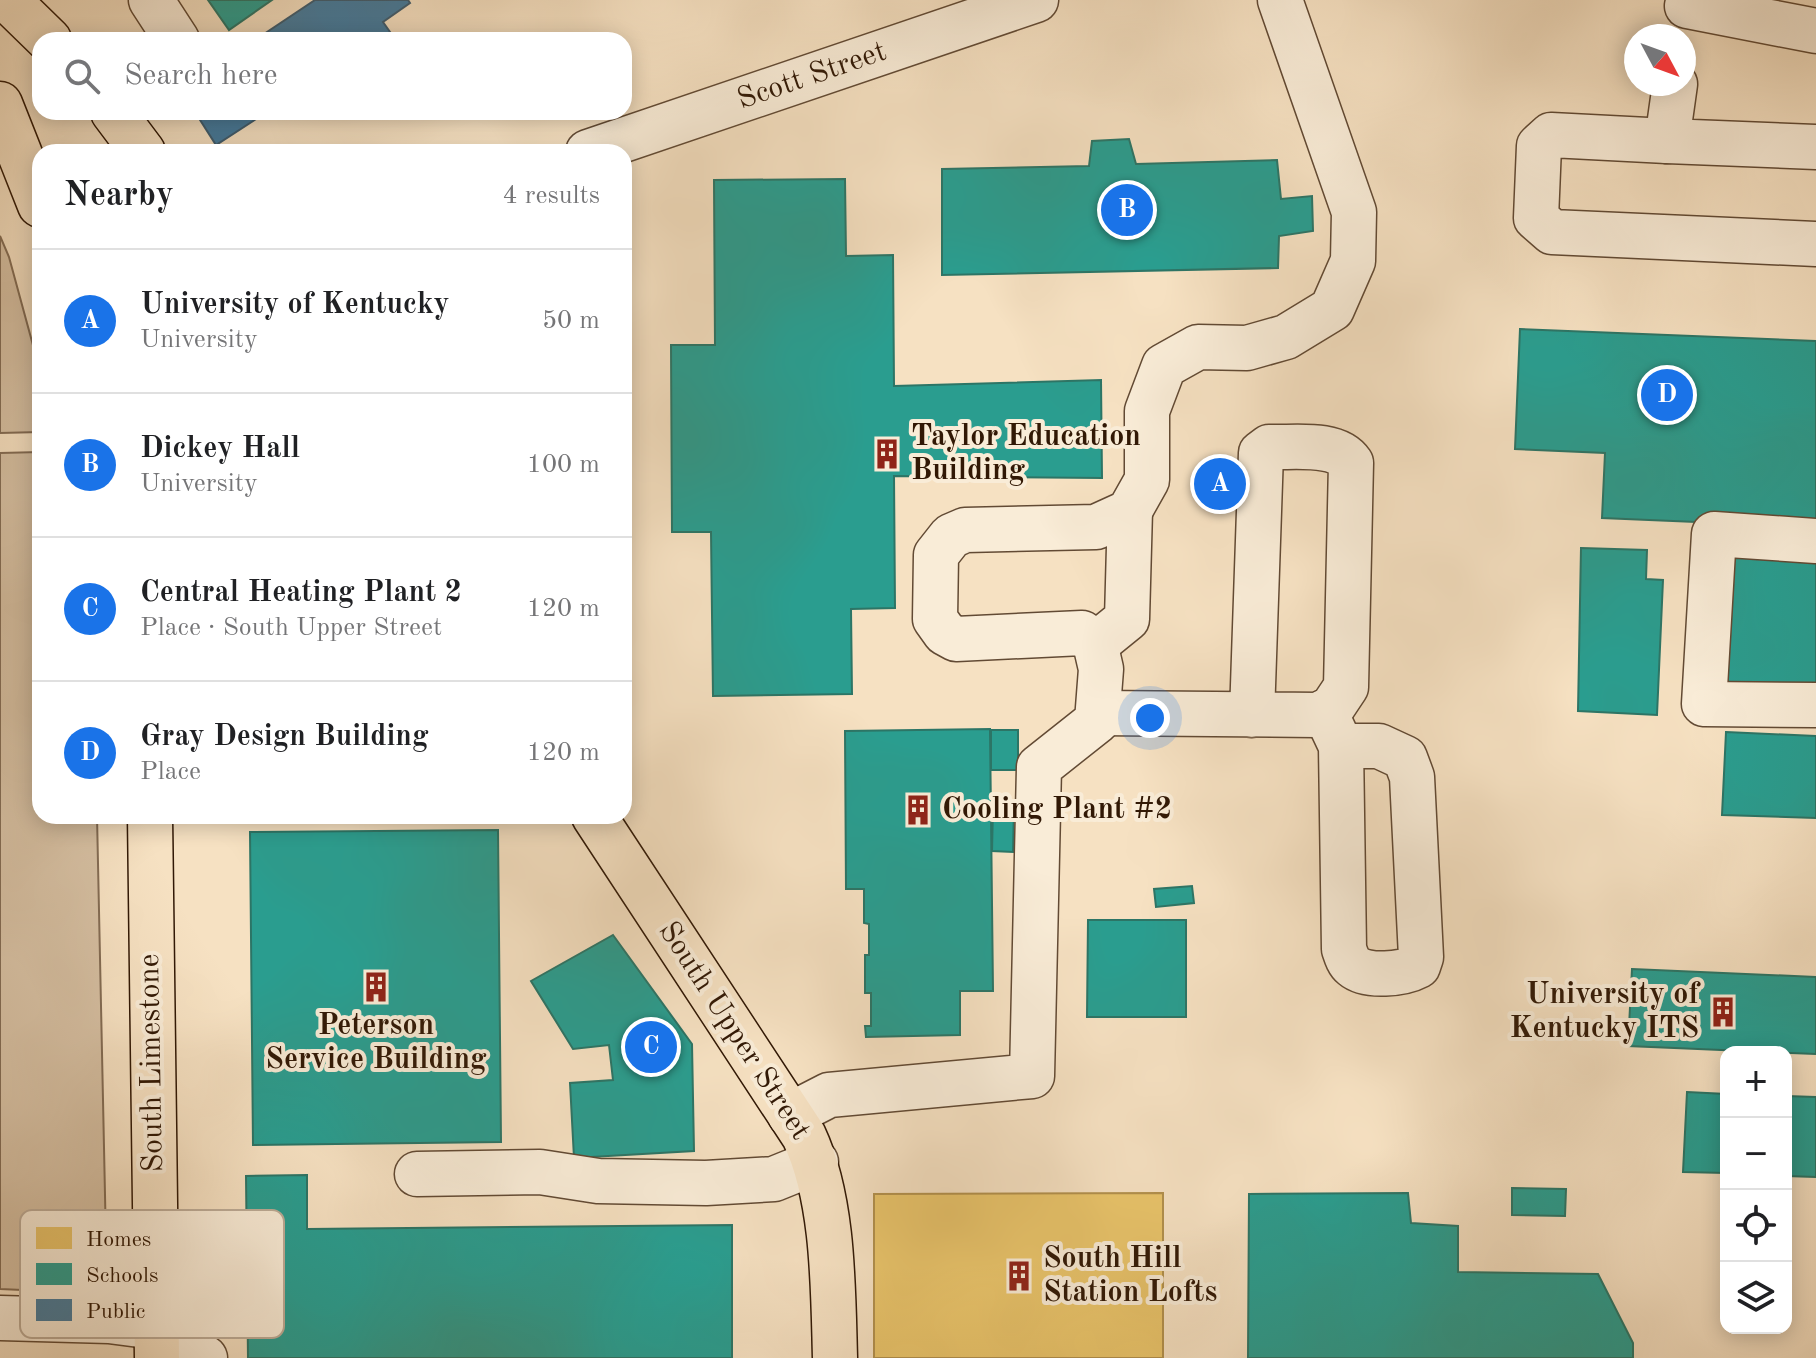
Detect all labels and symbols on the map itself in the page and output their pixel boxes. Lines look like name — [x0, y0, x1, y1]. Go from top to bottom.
north arrow — [1624, 24, 1696, 96]
street label: Scott Street — [734, 37, 890, 115]
pin: B — [1101, 180, 1153, 240]
pin: D — [1641, 365, 1693, 425]
place label: Taylor Education Building — [911, 422, 1141, 486]
building icon: Taylor Education Building — [870, 437, 904, 471]
pin: A — [1194, 454, 1246, 514]
your location — [1130, 698, 1170, 738]
building icon: Cooling Plant #2 — [901, 793, 935, 827]
place label: Cooling Plant #2 — [942, 795, 1172, 825]
street label: South Upper Street — [652, 917, 816, 1145]
street label: South Limestone — [135, 953, 169, 1173]
building icon: Peterson Service Building — [359, 970, 393, 1004]
place label: University of Kentucky ITS — [1509, 980, 1701, 1044]
building icon: University of Kentucky ITS — [1706, 995, 1740, 1029]
place label: Peterson Service Building — [265, 1011, 487, 1075]
pin: C — [625, 1017, 677, 1077]
legend — [20, 1210, 284, 1338]
text: Homes — [86, 1229, 151, 1251]
place label: South Hill Station Lofts — [1043, 1244, 1217, 1308]
building icon: South Hill Station Lofts — [1002, 1259, 1036, 1293]
text: Schools — [86, 1265, 159, 1287]
text: Public — [86, 1301, 145, 1323]

